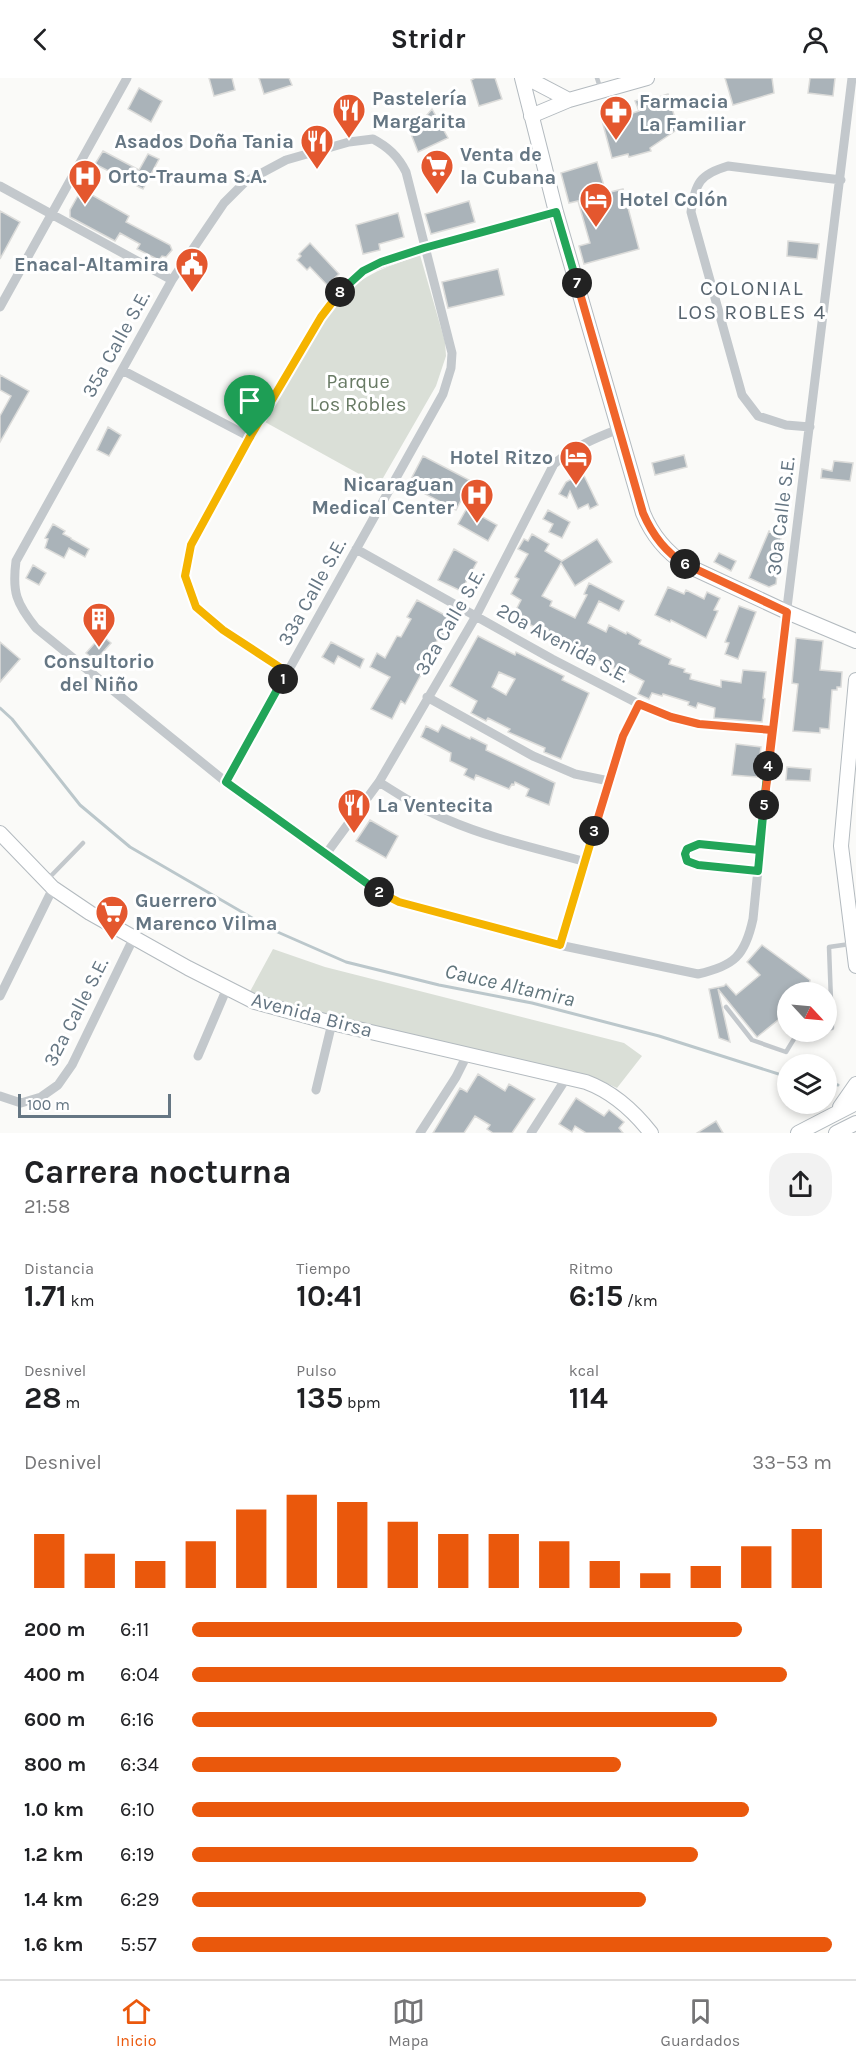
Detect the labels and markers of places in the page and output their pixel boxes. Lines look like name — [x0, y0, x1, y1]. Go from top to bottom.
place label: Pastelería Margarita — [372, 87, 467, 133]
place label: Farmacia La Familiar — [639, 90, 746, 136]
restaurant icon: Pastelería Margarita — [331, 92, 367, 139]
pharmacy icon: Farmacia La Familiar — [598, 94, 634, 141]
restaurant icon: Asados Doña Tania — [299, 123, 335, 170]
place label: Asados Doña Tania — [115, 130, 294, 153]
place label: Venta de la Cubana — [460, 143, 556, 189]
supermarket icon: Venta de la Cubana — [419, 148, 455, 195]
hospital icon: Orto-Trauma S.A. — [67, 158, 103, 205]
place label: Orto-Trauma S.A. — [108, 165, 267, 188]
hotel icon: Hotel Colón — [578, 181, 614, 228]
place label: Hotel Colón — [619, 188, 728, 211]
public building icon: Enacal-Altamira — [174, 246, 210, 293]
place label: Enacal-Altamira — [14, 253, 169, 276]
pin: 7 — [562, 268, 592, 298]
pin: 8 — [325, 277, 355, 307]
pin — [224, 375, 275, 437]
hotel icon: Hotel Ritzo — [558, 439, 594, 486]
place label: Hotel Ritzo — [449, 446, 553, 469]
place label: Nicaraguan Medical Center — [312, 473, 454, 519]
hospital icon: Nicaraguan Medical Center — [459, 477, 495, 524]
pin: 6 — [670, 549, 700, 579]
building icon: Consultorio del Niño — [81, 601, 117, 648]
place label: Consultorio del Niño — [44, 650, 154, 696]
pin: 1 — [268, 664, 298, 694]
pin: 4 — [753, 751, 783, 781]
restaurant icon: La Ventecita — [336, 787, 372, 834]
pin: 5 — [749, 790, 779, 820]
place label: La Ventecita — [377, 794, 493, 817]
pin: 3 — [579, 816, 609, 846]
pin: 2 — [364, 877, 394, 907]
place label: Guerrero Marenco Vilma — [135, 889, 277, 935]
supermarket icon: Guerrero Marenco Vilma — [94, 894, 130, 941]

